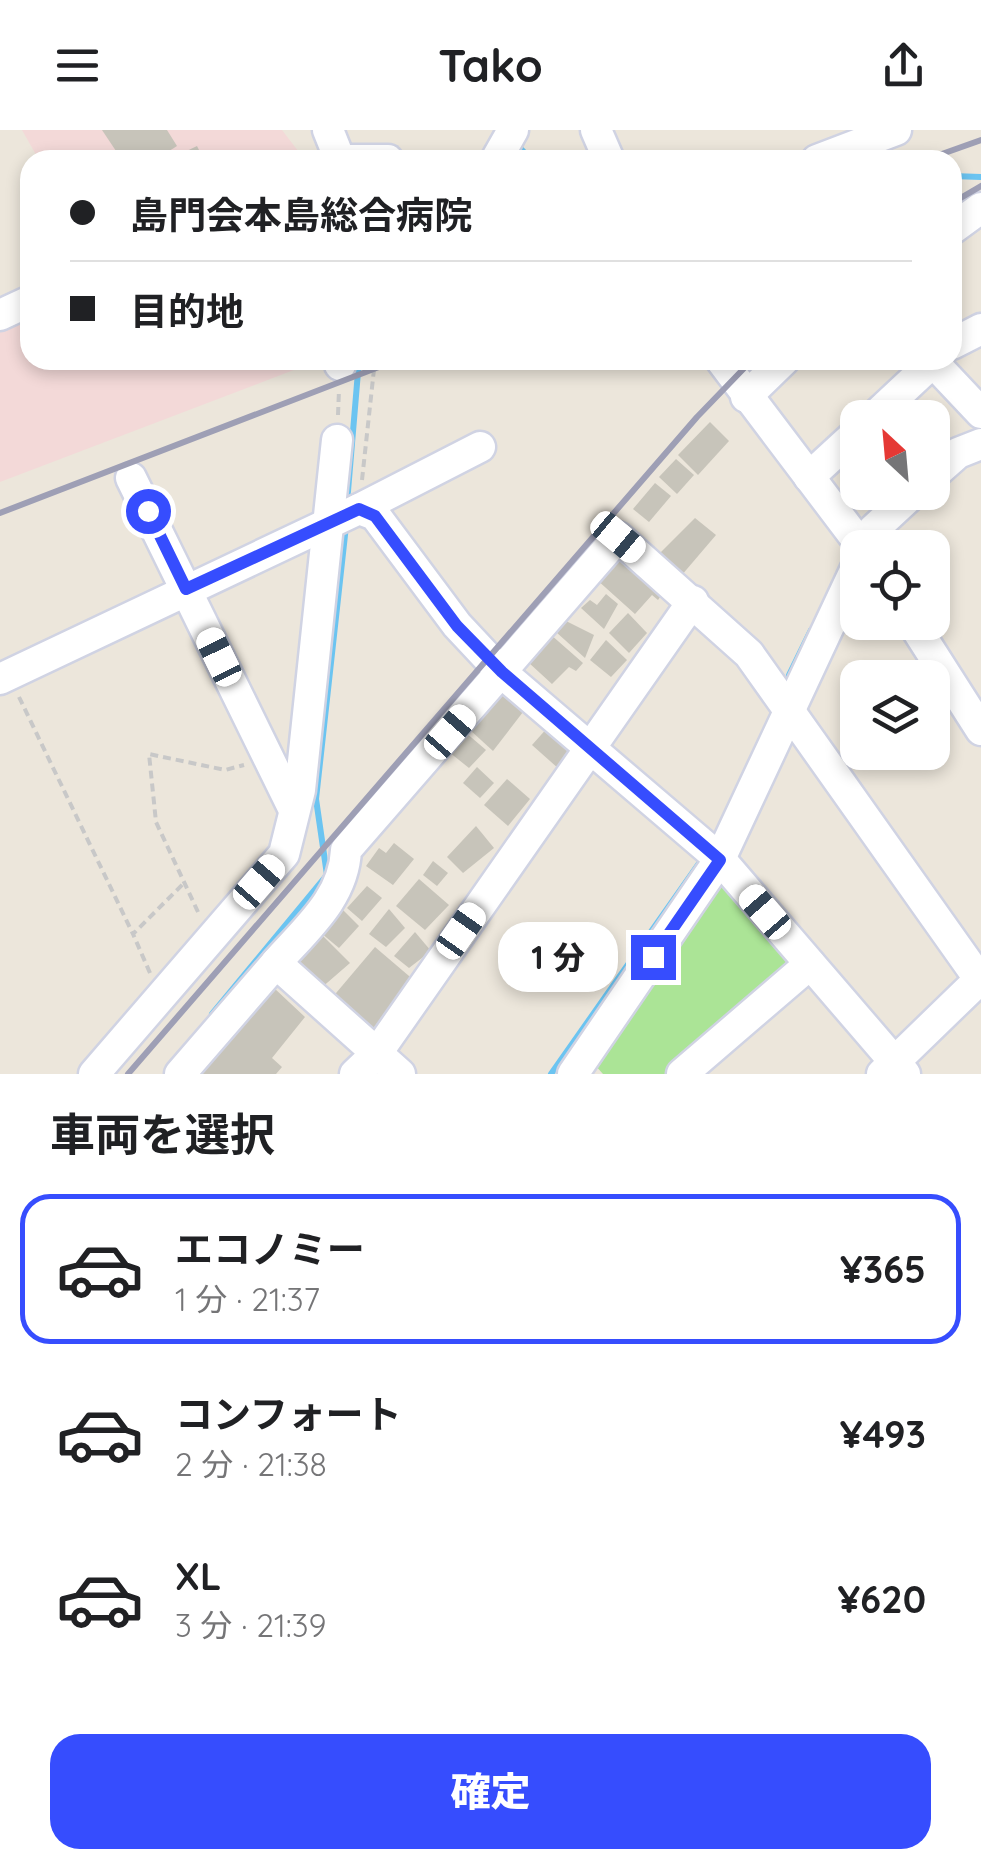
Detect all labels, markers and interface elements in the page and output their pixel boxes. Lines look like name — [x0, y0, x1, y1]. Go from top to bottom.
text: Tako — [438, 37, 543, 93]
icon: menu — [50, 38, 105, 93]
icon: share — [876, 38, 931, 93]
text: 島門会本島総合病院 — [130, 191, 472, 239]
text: 目的地 — [130, 287, 244, 335]
north arrow — [840, 400, 950, 510]
map controls — [840, 400, 950, 770]
route start — [126, 489, 171, 534]
car — [585, 506, 651, 568]
button: locate — [840, 530, 950, 640]
car — [192, 623, 246, 691]
button: layers — [840, 660, 950, 770]
car — [419, 700, 481, 764]
car — [228, 850, 290, 914]
car — [734, 880, 796, 944]
car — [432, 898, 490, 964]
callout: 1 分 — [498, 922, 618, 992]
route end — [631, 935, 676, 980]
text: 1 分 — [531, 937, 585, 977]
text: 車両を選択 — [50, 1106, 275, 1162]
icon: car — [55, 1224, 145, 1314]
text: エコノミー — [175, 1225, 365, 1273]
text: ¥365 — [840, 1245, 926, 1293]
text: 1 分 · 21:37 — [175, 1279, 320, 1319]
icon: car — [55, 1389, 145, 1479]
text: コンフォート — [175, 1390, 402, 1438]
text: ¥493 — [840, 1410, 926, 1458]
text: 2 分 · 21:38 — [175, 1444, 327, 1484]
text: XL — [175, 1552, 221, 1600]
icon: car — [55, 1554, 145, 1644]
text: ¥620 — [837, 1575, 926, 1623]
text: 3 分 · 21:39 — [175, 1605, 326, 1645]
button: 確定 — [50, 1734, 931, 1849]

